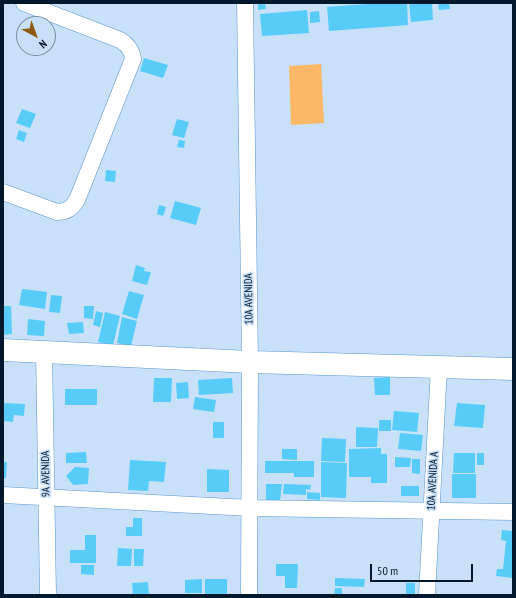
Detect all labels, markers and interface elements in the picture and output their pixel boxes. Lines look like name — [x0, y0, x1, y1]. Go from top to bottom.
north arrow — [16, 16, 56, 56]
text: N — [36, 37, 50, 52]
street label: 10A AVENIDA — [242, 273, 256, 325]
street label: 9A AVENIDA — [39, 451, 53, 497]
street label: 10A AVENIDA A — [425, 451, 441, 511]
scale bar — [372, 556, 475, 582]
text: 50 m — [377, 563, 398, 578]

